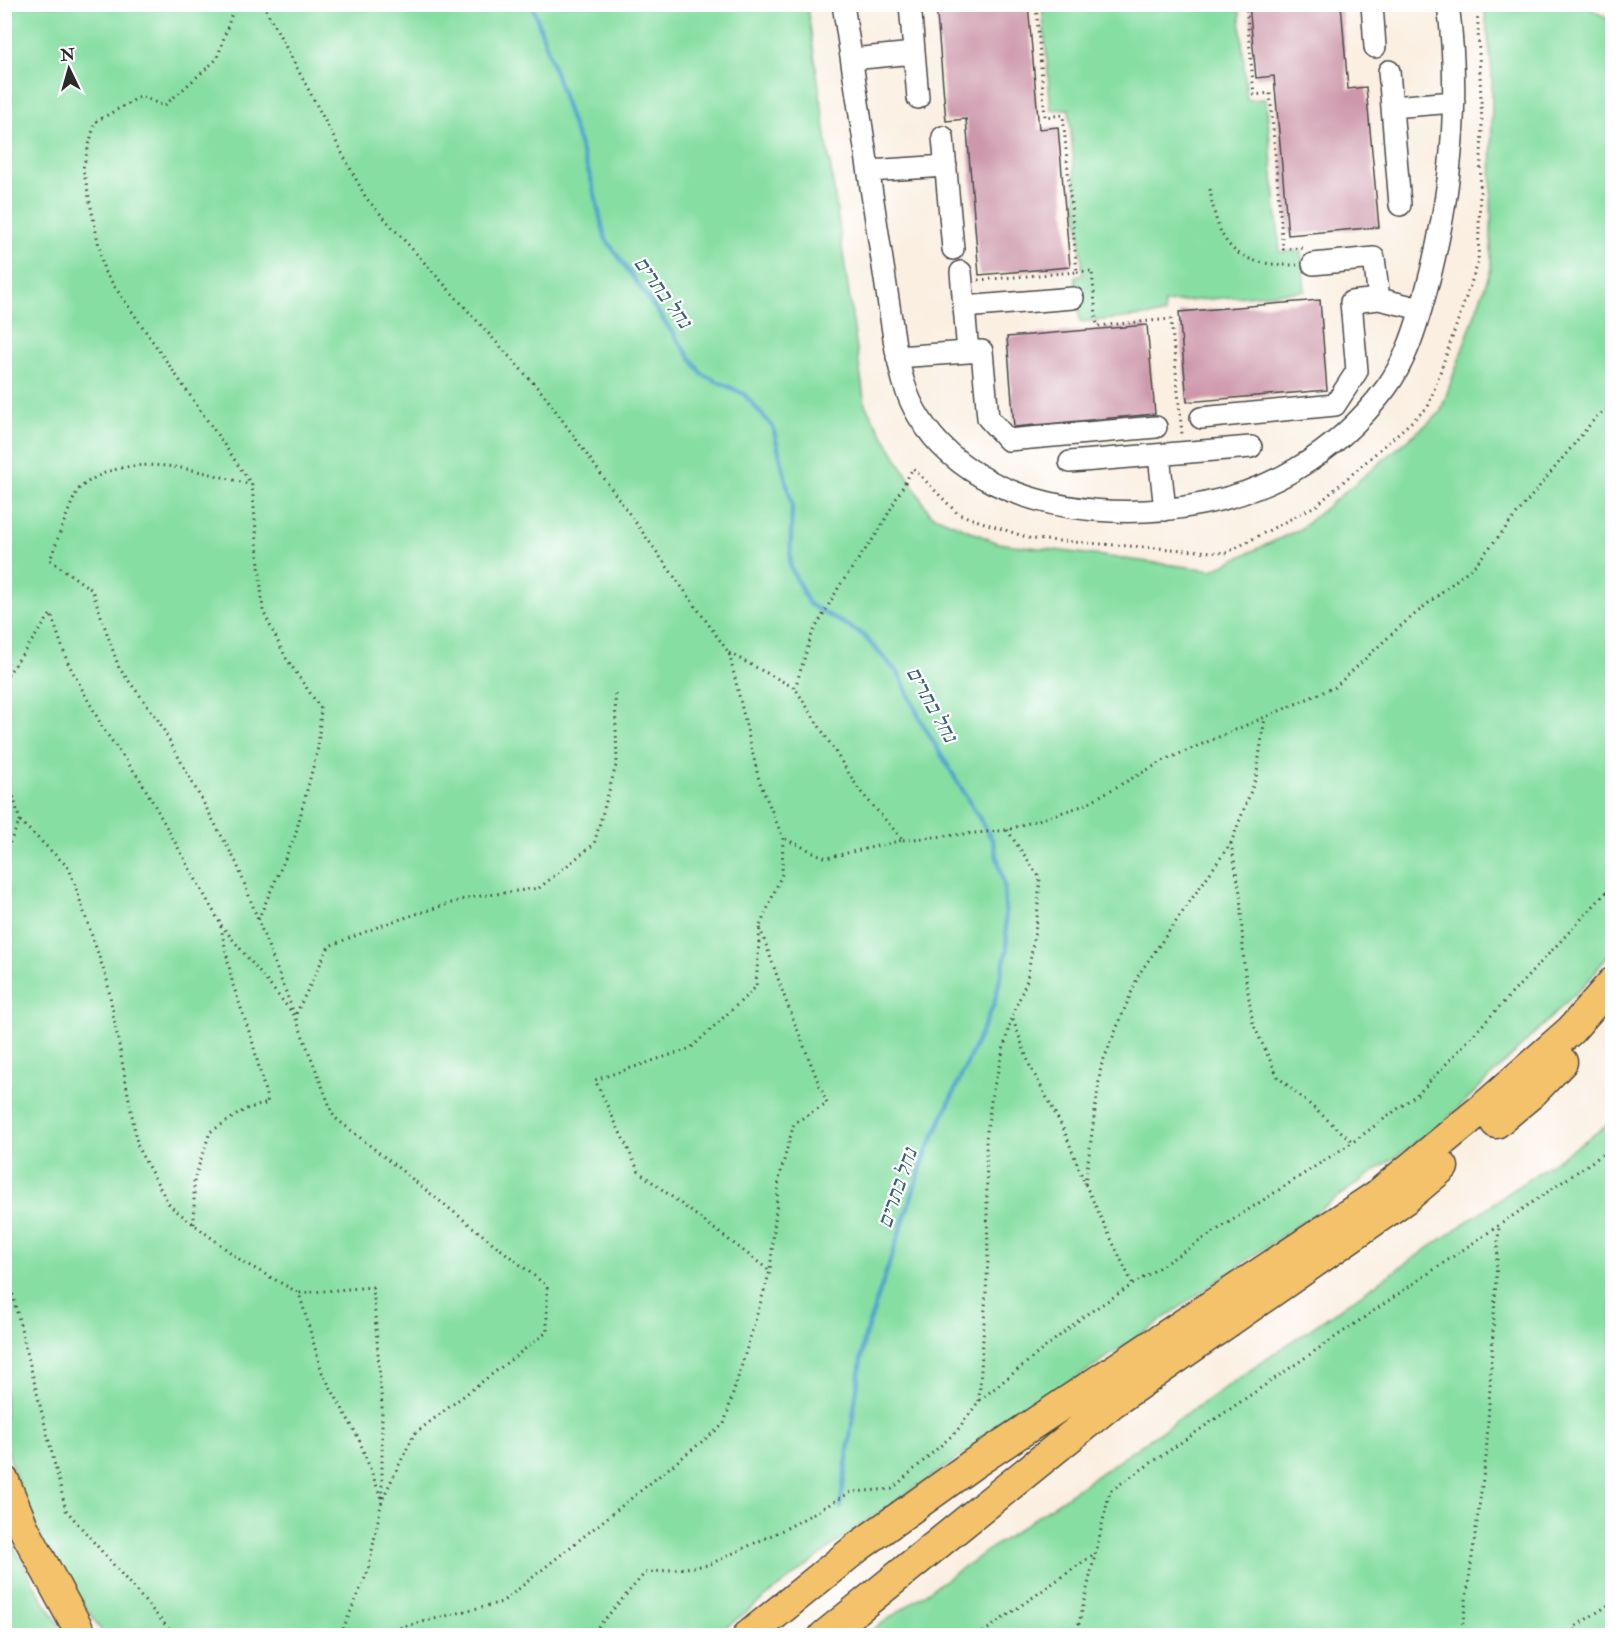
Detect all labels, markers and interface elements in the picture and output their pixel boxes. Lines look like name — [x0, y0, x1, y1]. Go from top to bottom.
north arrow — [39, 39, 99, 99]
text: N — [59, 44, 76, 66]
water label: נחל בתרים — [628, 251, 699, 335]
water label: נחל בתרים — [900, 662, 964, 748]
water label: נחל בתרים — [871, 1143, 924, 1231]

